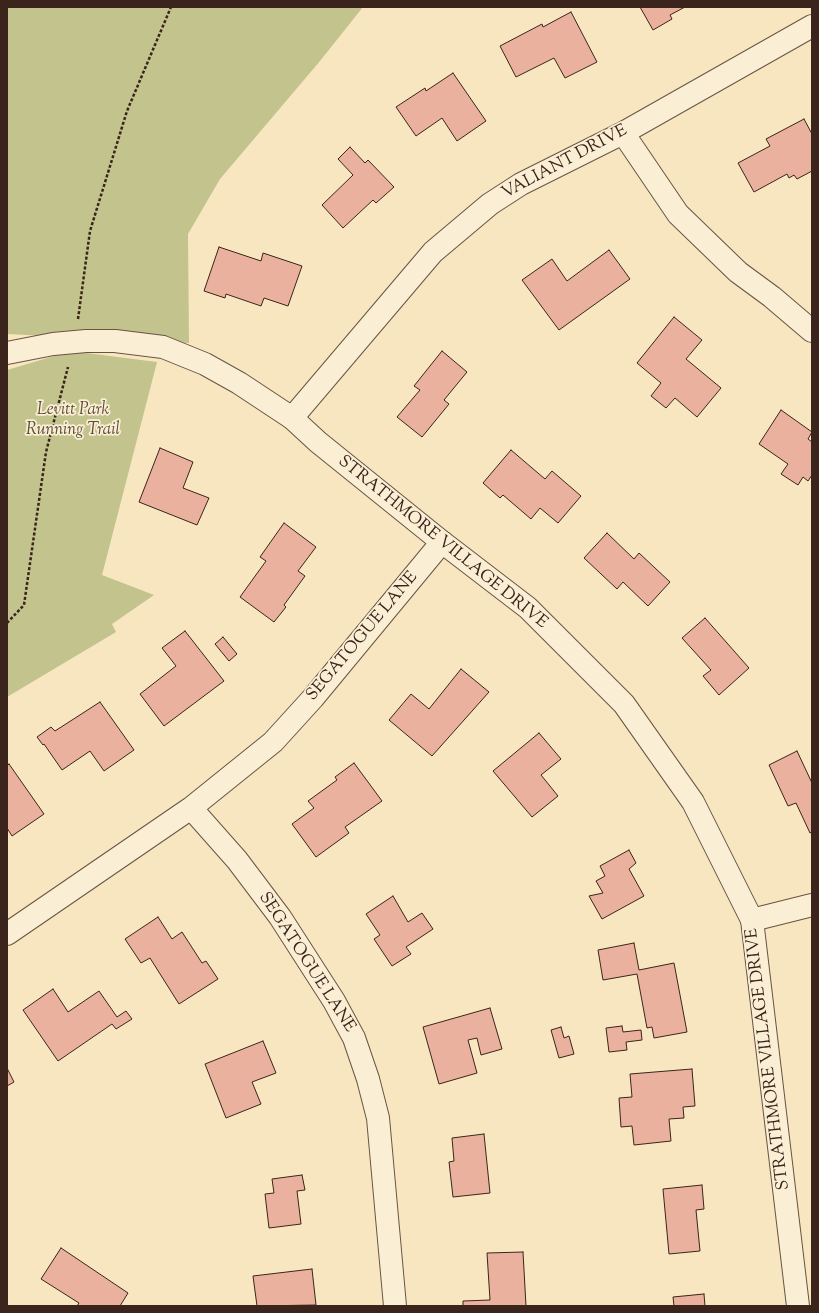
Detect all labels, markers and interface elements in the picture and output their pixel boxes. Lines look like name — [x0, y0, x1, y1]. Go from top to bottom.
street label: VALIANT DRIVE — [499, 121, 631, 205]
park label: Levitt Park Running Trail — [26, 401, 120, 441]
street label: STRATHMORE VILLAGE DRIVE — [333, 452, 551, 634]
street label: SEGATOGUE LANE — [303, 568, 423, 706]
street label: SEGATOGUE LANE — [253, 889, 359, 1037]
street label: STRATHMORE VILLAGE DRIVE — [743, 927, 795, 1191]

